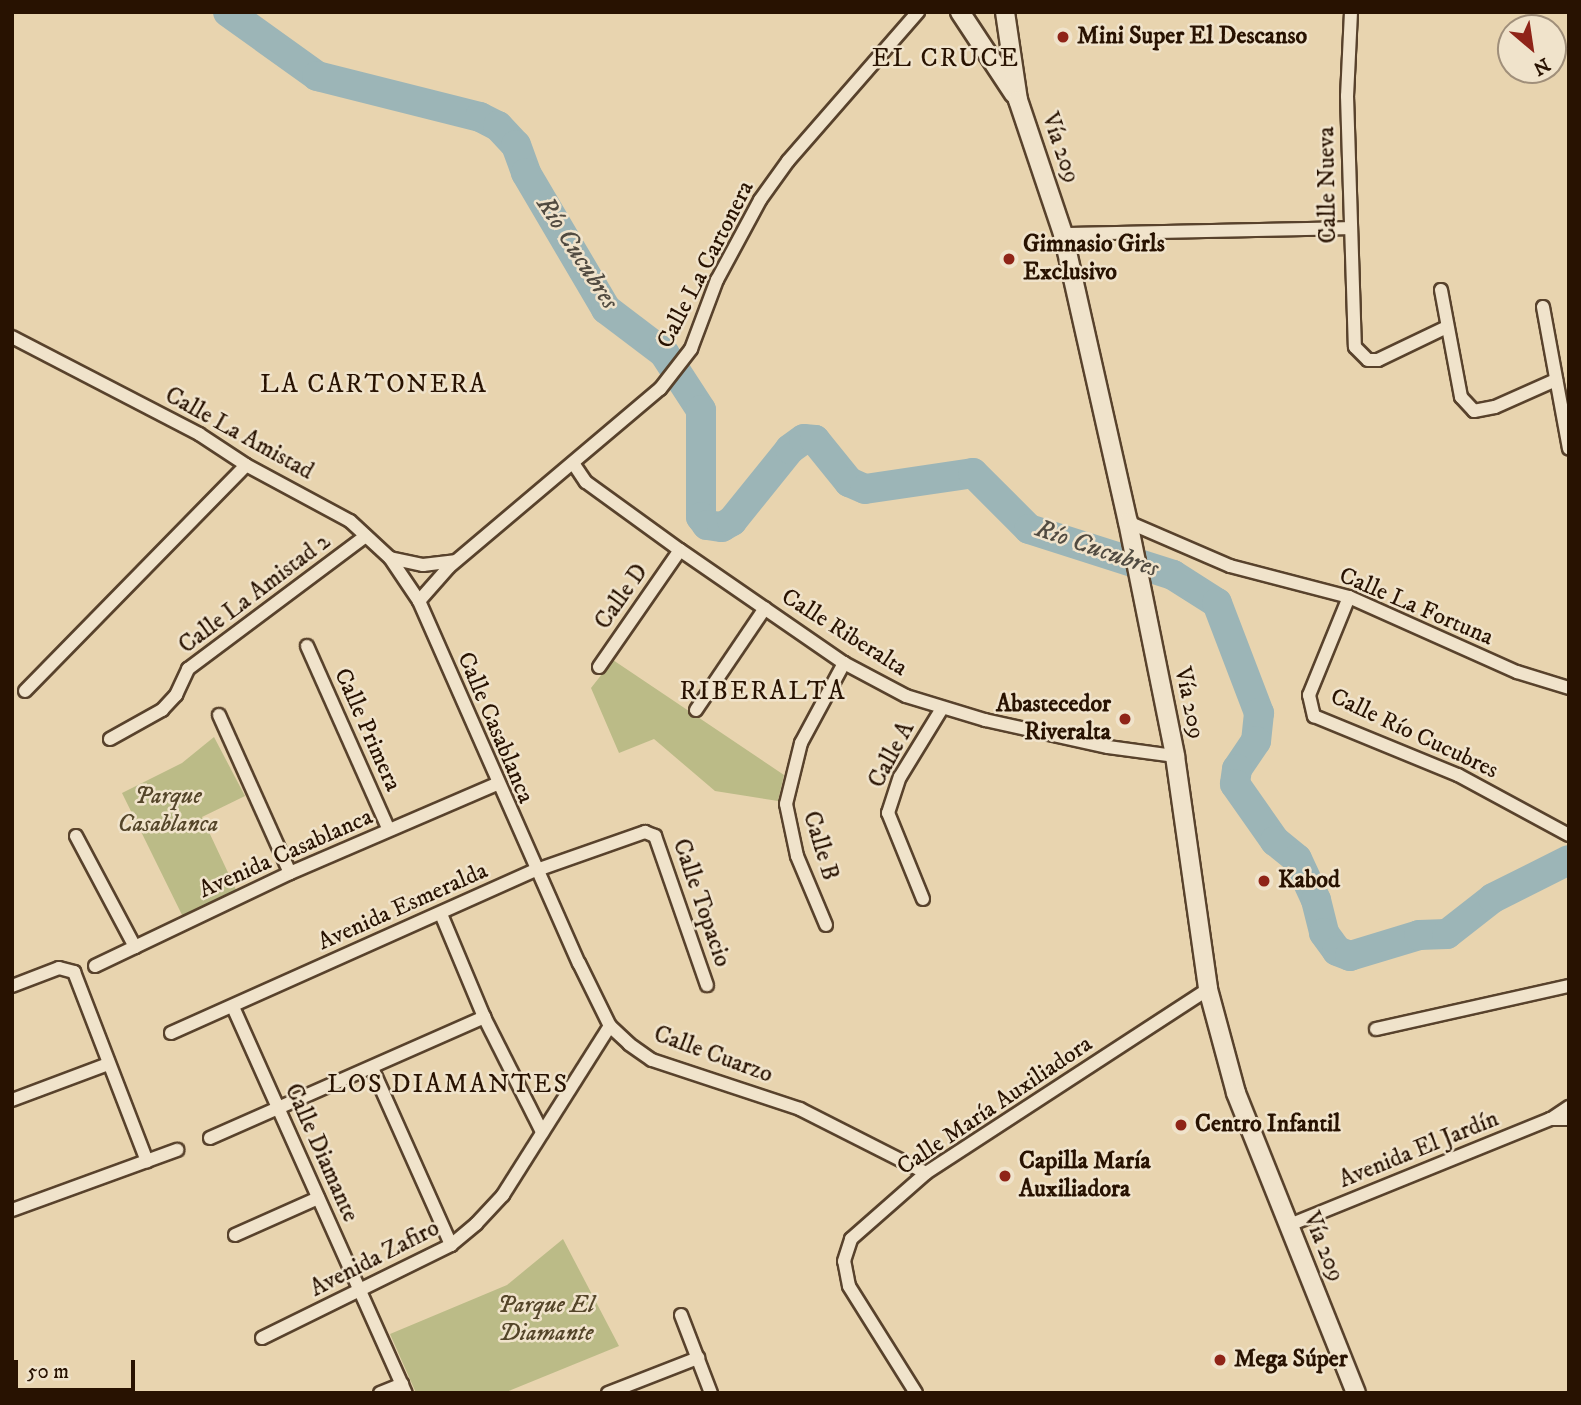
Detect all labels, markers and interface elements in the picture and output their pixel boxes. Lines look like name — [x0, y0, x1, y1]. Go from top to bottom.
north arrow — [1497, 14, 1567, 84]
place label: Mini Super El Descanso — [1077, 23, 1307, 51]
marker: Mini Super El Descanso — [1055, 29, 1071, 45]
district label: EL CRUCE — [873, 43, 1019, 75]
text: N — [1529, 52, 1554, 80]
street label: Vía 209 — [1035, 109, 1085, 187]
street label: Calle Nueva — [1313, 126, 1343, 244]
street label: Calle La Cartonera — [651, 176, 761, 354]
water label: Río Cucubres — [529, 191, 625, 315]
place label: Gimnasio Girls Exclusivo — [1023, 231, 1165, 287]
marker: Gimnasio Girls Exclusivo — [1001, 251, 1017, 267]
district label: LA CARTONERA — [262, 369, 486, 401]
street label: Calle La Amistad — [160, 381, 318, 487]
water label: Río Cucubres — [1031, 513, 1163, 585]
street label: Calle La Amistad 2 — [173, 528, 337, 660]
street label: Calle D — [589, 559, 655, 635]
street label: Calle La Fortuna — [1335, 562, 1497, 652]
street label: Calle Riberalta — [776, 583, 912, 683]
street label: Calle Casablanca — [450, 648, 540, 808]
street label: Calle Primera — [327, 664, 407, 796]
street label: Vía 209 — [1167, 664, 1211, 742]
district label: RIBERALTA — [681, 676, 845, 708]
street label: Calle Río Cucubres — [1325, 682, 1503, 786]
place label: Abastecedor Riveralta — [996, 691, 1111, 747]
marker: Abastecedor Riveralta — [1117, 711, 1133, 727]
street label: Calle A — [863, 717, 921, 793]
park label: Parque Casablanca — [118, 783, 218, 839]
street label: Avenida Casablanca — [195, 803, 377, 905]
street label: Calle B — [796, 808, 844, 884]
street label: Calle Topacio — [666, 835, 736, 971]
street label: Avenida Esmeralda — [314, 857, 492, 957]
place label: Kabod — [1278, 867, 1340, 895]
marker: Kabod — [1256, 873, 1272, 889]
street label: Calle Cuarzo — [650, 1020, 776, 1090]
street label: Calle María Auxiliadora — [892, 1030, 1098, 1182]
district label: LOS DIAMANTES — [329, 1069, 567, 1101]
street label: Calle Diamante — [278, 1079, 364, 1227]
street label: Avenida El Jardín — [1335, 1105, 1503, 1195]
place label: Centro Infantil — [1195, 1111, 1340, 1139]
marker: Centro Infantil — [1173, 1117, 1189, 1133]
place label: Capilla María Auxiliadora — [1019, 1148, 1151, 1204]
marker: Capilla María Auxiliadora — [997, 1168, 1013, 1184]
street label: Vía 209 — [1296, 1208, 1350, 1286]
street label: Avenida Zafiro — [306, 1214, 444, 1304]
park label: Parque El Diamante — [498, 1292, 594, 1348]
scale bar — [18, 1346, 138, 1390]
place label: Mega Súper — [1234, 1346, 1348, 1374]
marker: Mega Súper — [1212, 1352, 1228, 1368]
text: 50 m — [27, 1359, 69, 1385]

